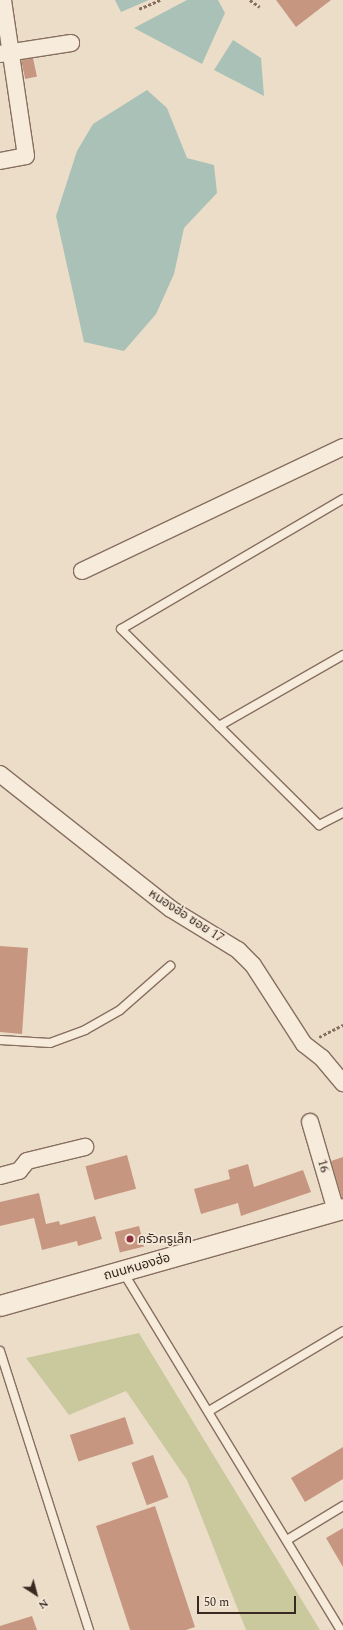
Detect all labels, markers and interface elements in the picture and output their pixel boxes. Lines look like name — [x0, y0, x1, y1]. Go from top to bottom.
street label: หนองฮ่อ ซอย 17 — [145, 886, 227, 946]
street label: 16 — [314, 1158, 332, 1174]
place label: ครัวครูเล็ก — [138, 1231, 192, 1247]
marker: ครัวครูเล็ก — [125, 1234, 135, 1244]
street label: ถนนหนองฮ่อ — [102, 1250, 172, 1284]
north arrow — [16, 1574, 56, 1614]
scale bar — [199, 1588, 298, 1614]
text: 50 m — [204, 1593, 229, 1612]
text: N — [35, 1595, 52, 1614]

